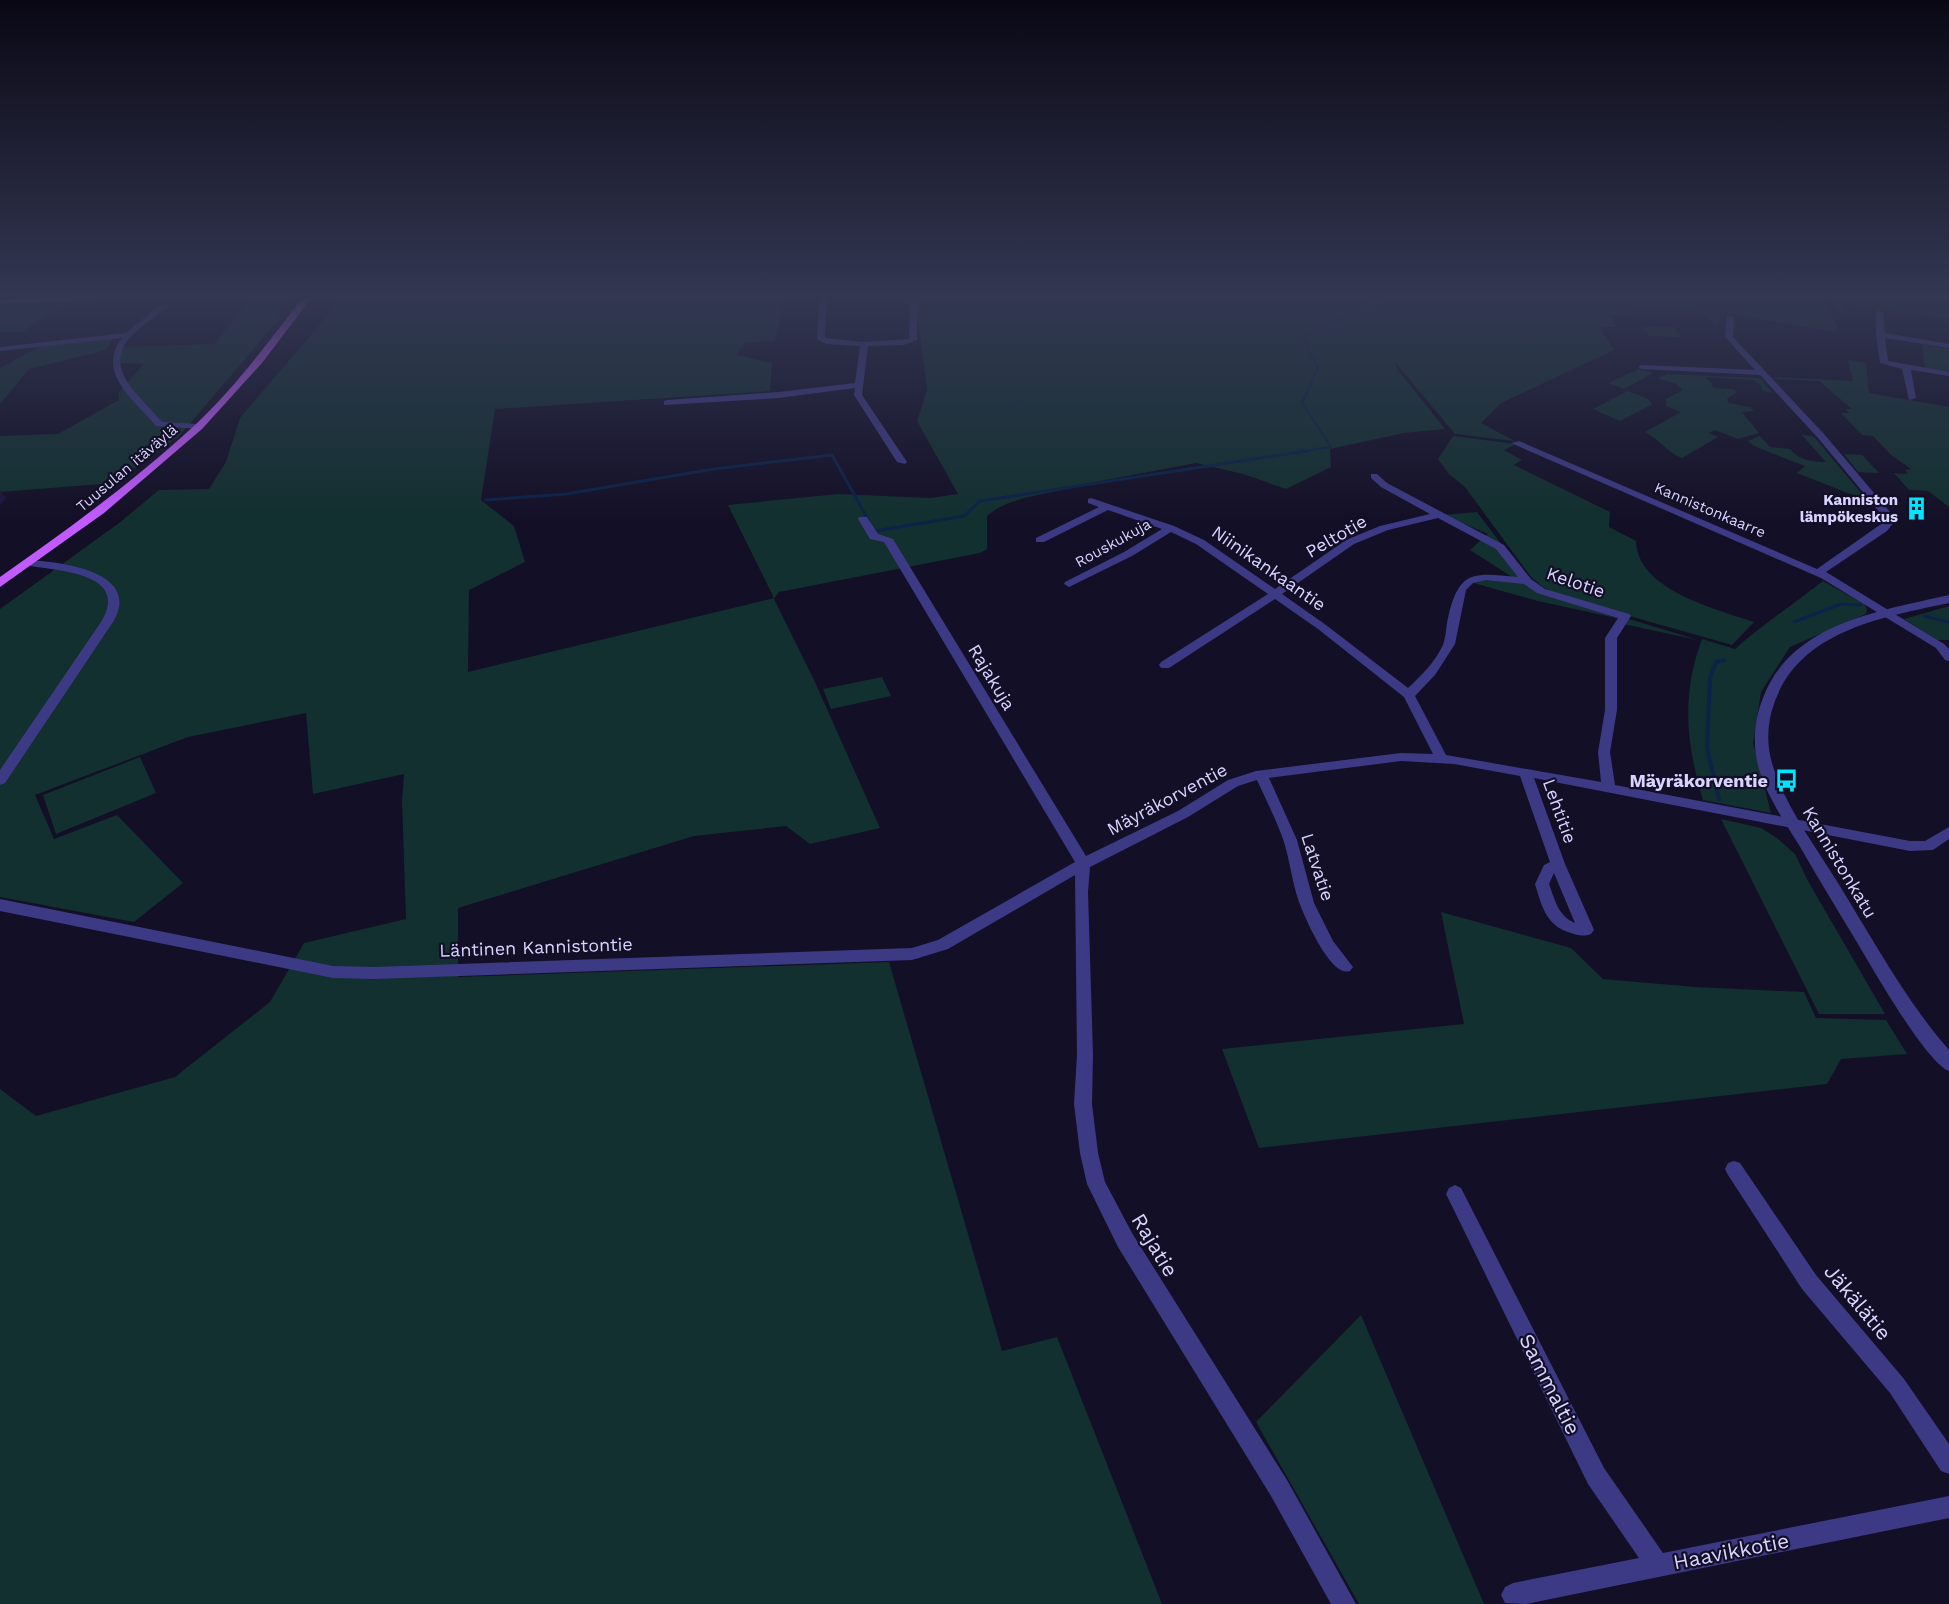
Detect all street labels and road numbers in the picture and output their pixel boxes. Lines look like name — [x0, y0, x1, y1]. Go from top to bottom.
street label: Tuusulan itäväylä — [73, 420, 182, 515]
street label: Kannistonkaarre — [1652, 478, 1768, 542]
street label: Peltotie — [1302, 510, 1370, 562]
street label: Rouskukuja — [1072, 515, 1154, 571]
street label: Niinikankaantie — [1208, 521, 1330, 615]
street label: Kelotie — [1544, 562, 1608, 602]
street label: Rajakuja — [964, 640, 1020, 714]
street label: Mäyräkorventie — [1103, 759, 1231, 839]
street label: Lehtitie — [1539, 776, 1581, 846]
street label: Kannistonkatu — [1798, 802, 1882, 922]
street label: Latvatie — [1297, 831, 1339, 903]
street label: Läntinen Kannistontie — [439, 933, 633, 961]
street label: Rajatie — [1126, 1209, 1184, 1281]
street label: Jäkälätie — [1819, 1259, 1897, 1345]
street label: Sammaltie — [1514, 1330, 1586, 1438]
street label: Haavikkotie — [1671, 1528, 1791, 1574]

